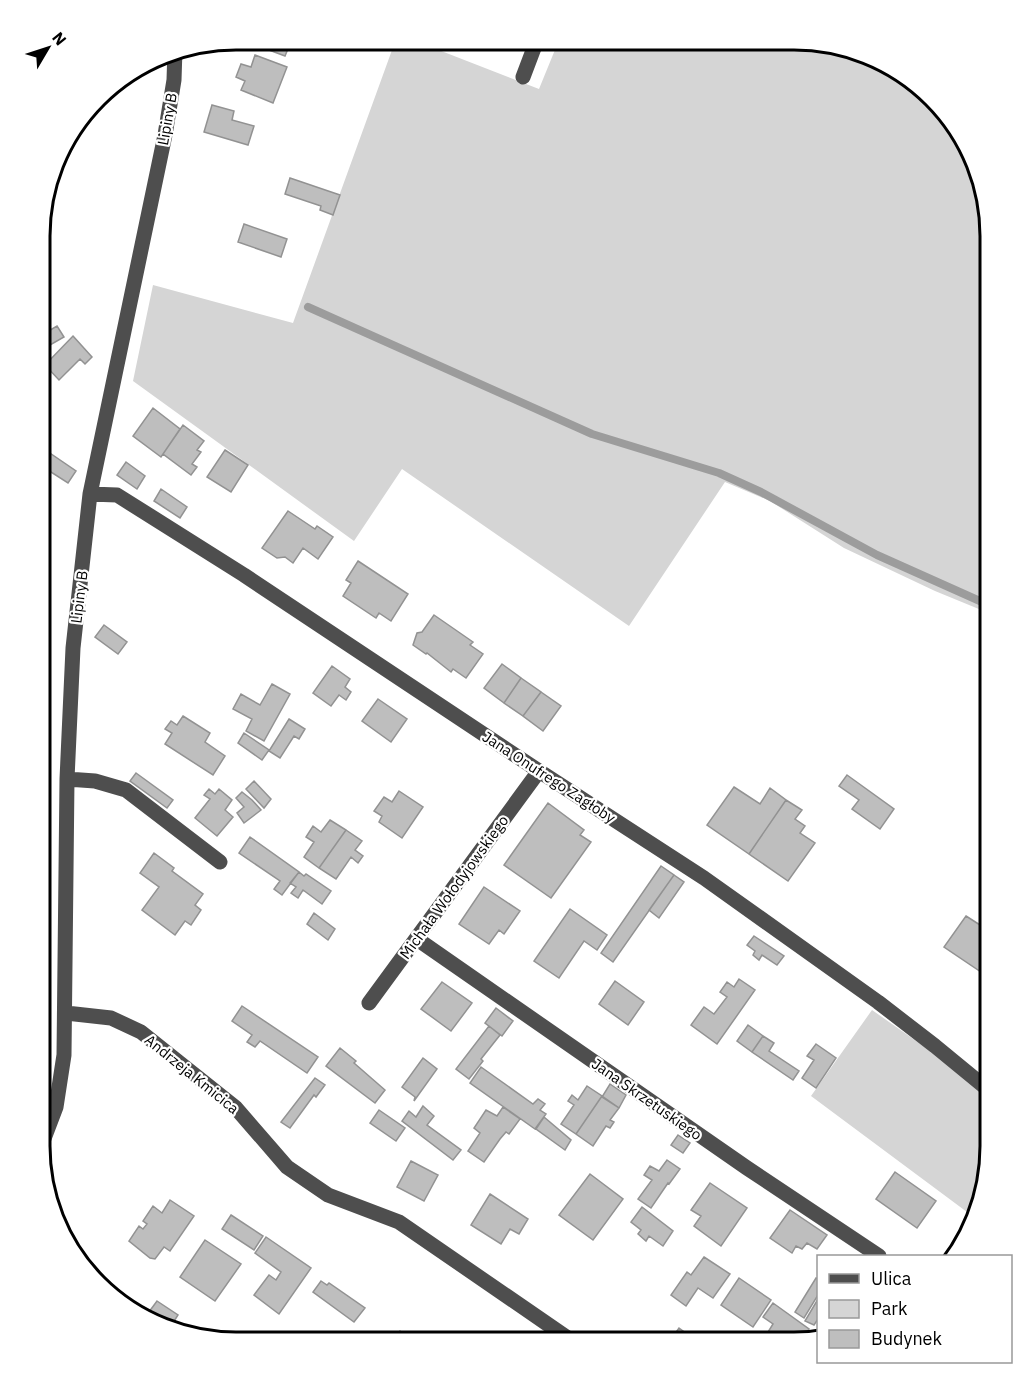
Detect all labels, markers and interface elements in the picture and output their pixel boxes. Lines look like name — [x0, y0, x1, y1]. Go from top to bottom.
north arrow — [18, 18, 78, 78]
text: N — [48, 28, 71, 49]
street label: Lipiny B — [153, 91, 181, 147]
street label: Lipiny B — [66, 570, 92, 624]
street label: Jana Onufrego Zagłoby — [479, 727, 620, 827]
street label: Michała Wołodyjowskiego — [395, 811, 513, 963]
street label: Andrzeja Kmicica — [141, 1030, 243, 1118]
street label: Jana Skrzetuskiego — [588, 1054, 706, 1144]
legend — [817, 1255, 1012, 1363]
text: Ulica — [871, 1267, 912, 1290]
text: Park — [871, 1297, 908, 1320]
text: Budynek — [871, 1327, 943, 1350]

